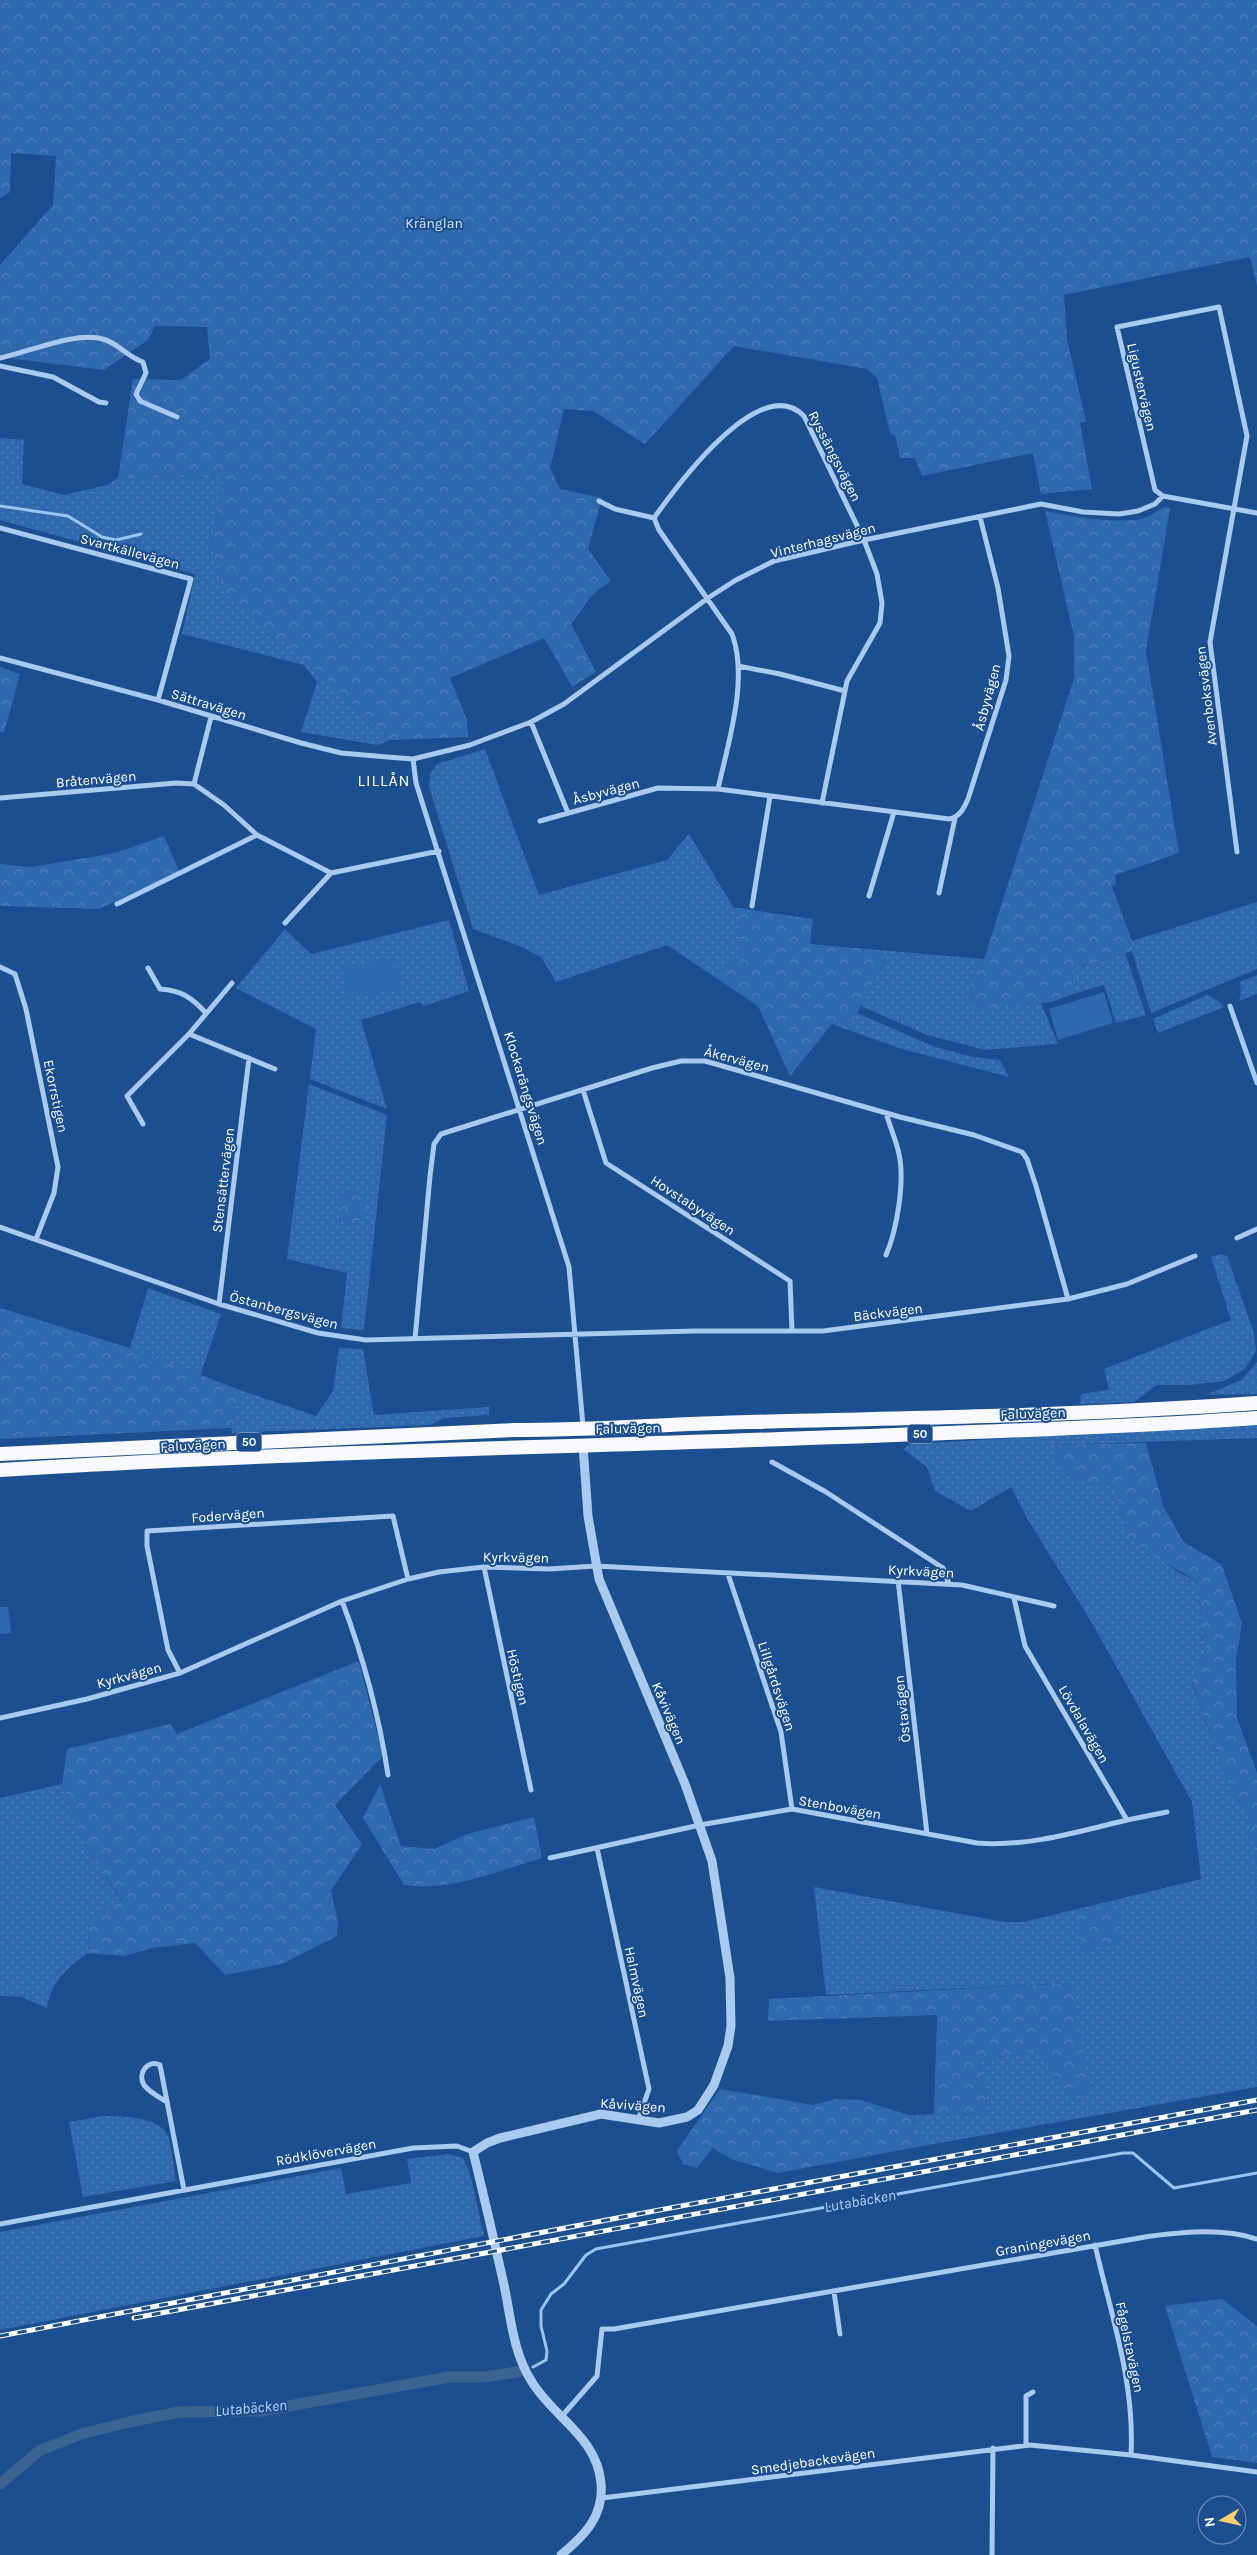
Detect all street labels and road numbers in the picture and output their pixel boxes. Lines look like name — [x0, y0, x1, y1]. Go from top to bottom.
street label: Ligustervägen — [1123, 341, 1160, 433]
street label: Ryssängsvägen — [804, 408, 865, 504]
street label: Vinterhagsvägen — [769, 519, 877, 562]
street label: Svartkällevägen — [78, 530, 182, 573]
street label: Avenboksvägen — [1192, 645, 1221, 747]
street label: Åsbyvägen — [970, 662, 1005, 732]
street label: Sättravägen — [169, 685, 249, 724]
street label: Bråtenvägen — [55, 768, 137, 791]
street label: Åsbyvägen — [571, 774, 641, 809]
street label: Klockarängsvägen — [500, 1029, 551, 1147]
street label: Åkervägen — [703, 1043, 771, 1076]
street label: Ekorrstigen — [40, 1058, 72, 1134]
street label: Stensättervägen — [209, 1127, 238, 1233]
street label: Hovstabyvägen — [647, 1172, 738, 1239]
street label: Östanbergsvägen — [228, 1288, 340, 1333]
street label: Bäckvägen — [852, 1300, 924, 1325]
street label: Faluvägen — [1000, 1404, 1066, 1423]
street label: Faluvägen — [595, 1419, 661, 1438]
road number: 50 — [908, 1425, 932, 1444]
road number: 50 — [236, 1432, 262, 1451]
street label: Faluvägen — [160, 1435, 226, 1456]
street label: Fodervägen — [191, 1504, 265, 1527]
street label: Kyrkvägen — [483, 1548, 549, 1567]
street label: Kyrkvägen — [887, 1561, 955, 1582]
street label: Lillgårdsvägen — [754, 1639, 799, 1733]
street label: Höstigen — [503, 1647, 532, 1707]
street label: Kyrkvägen — [95, 1659, 163, 1692]
street label: Östavägen — [891, 1674, 914, 1743]
street label: Kåvivägen — [648, 1680, 689, 1747]
street label: Lövdalavägen — [1054, 1682, 1113, 1766]
street label: Stenbovägen — [797, 1792, 883, 1823]
street label: Halmvägen — [621, 1945, 652, 2019]
street label: Kåvivägen — [600, 2095, 666, 2116]
street label: Rödklövervägen — [275, 2135, 378, 2170]
street label: Graningevägen — [994, 2227, 1092, 2260]
street label: Fågelstavägen — [1112, 2300, 1147, 2394]
street label: Smedjebackevägen — [750, 2444, 876, 2479]

